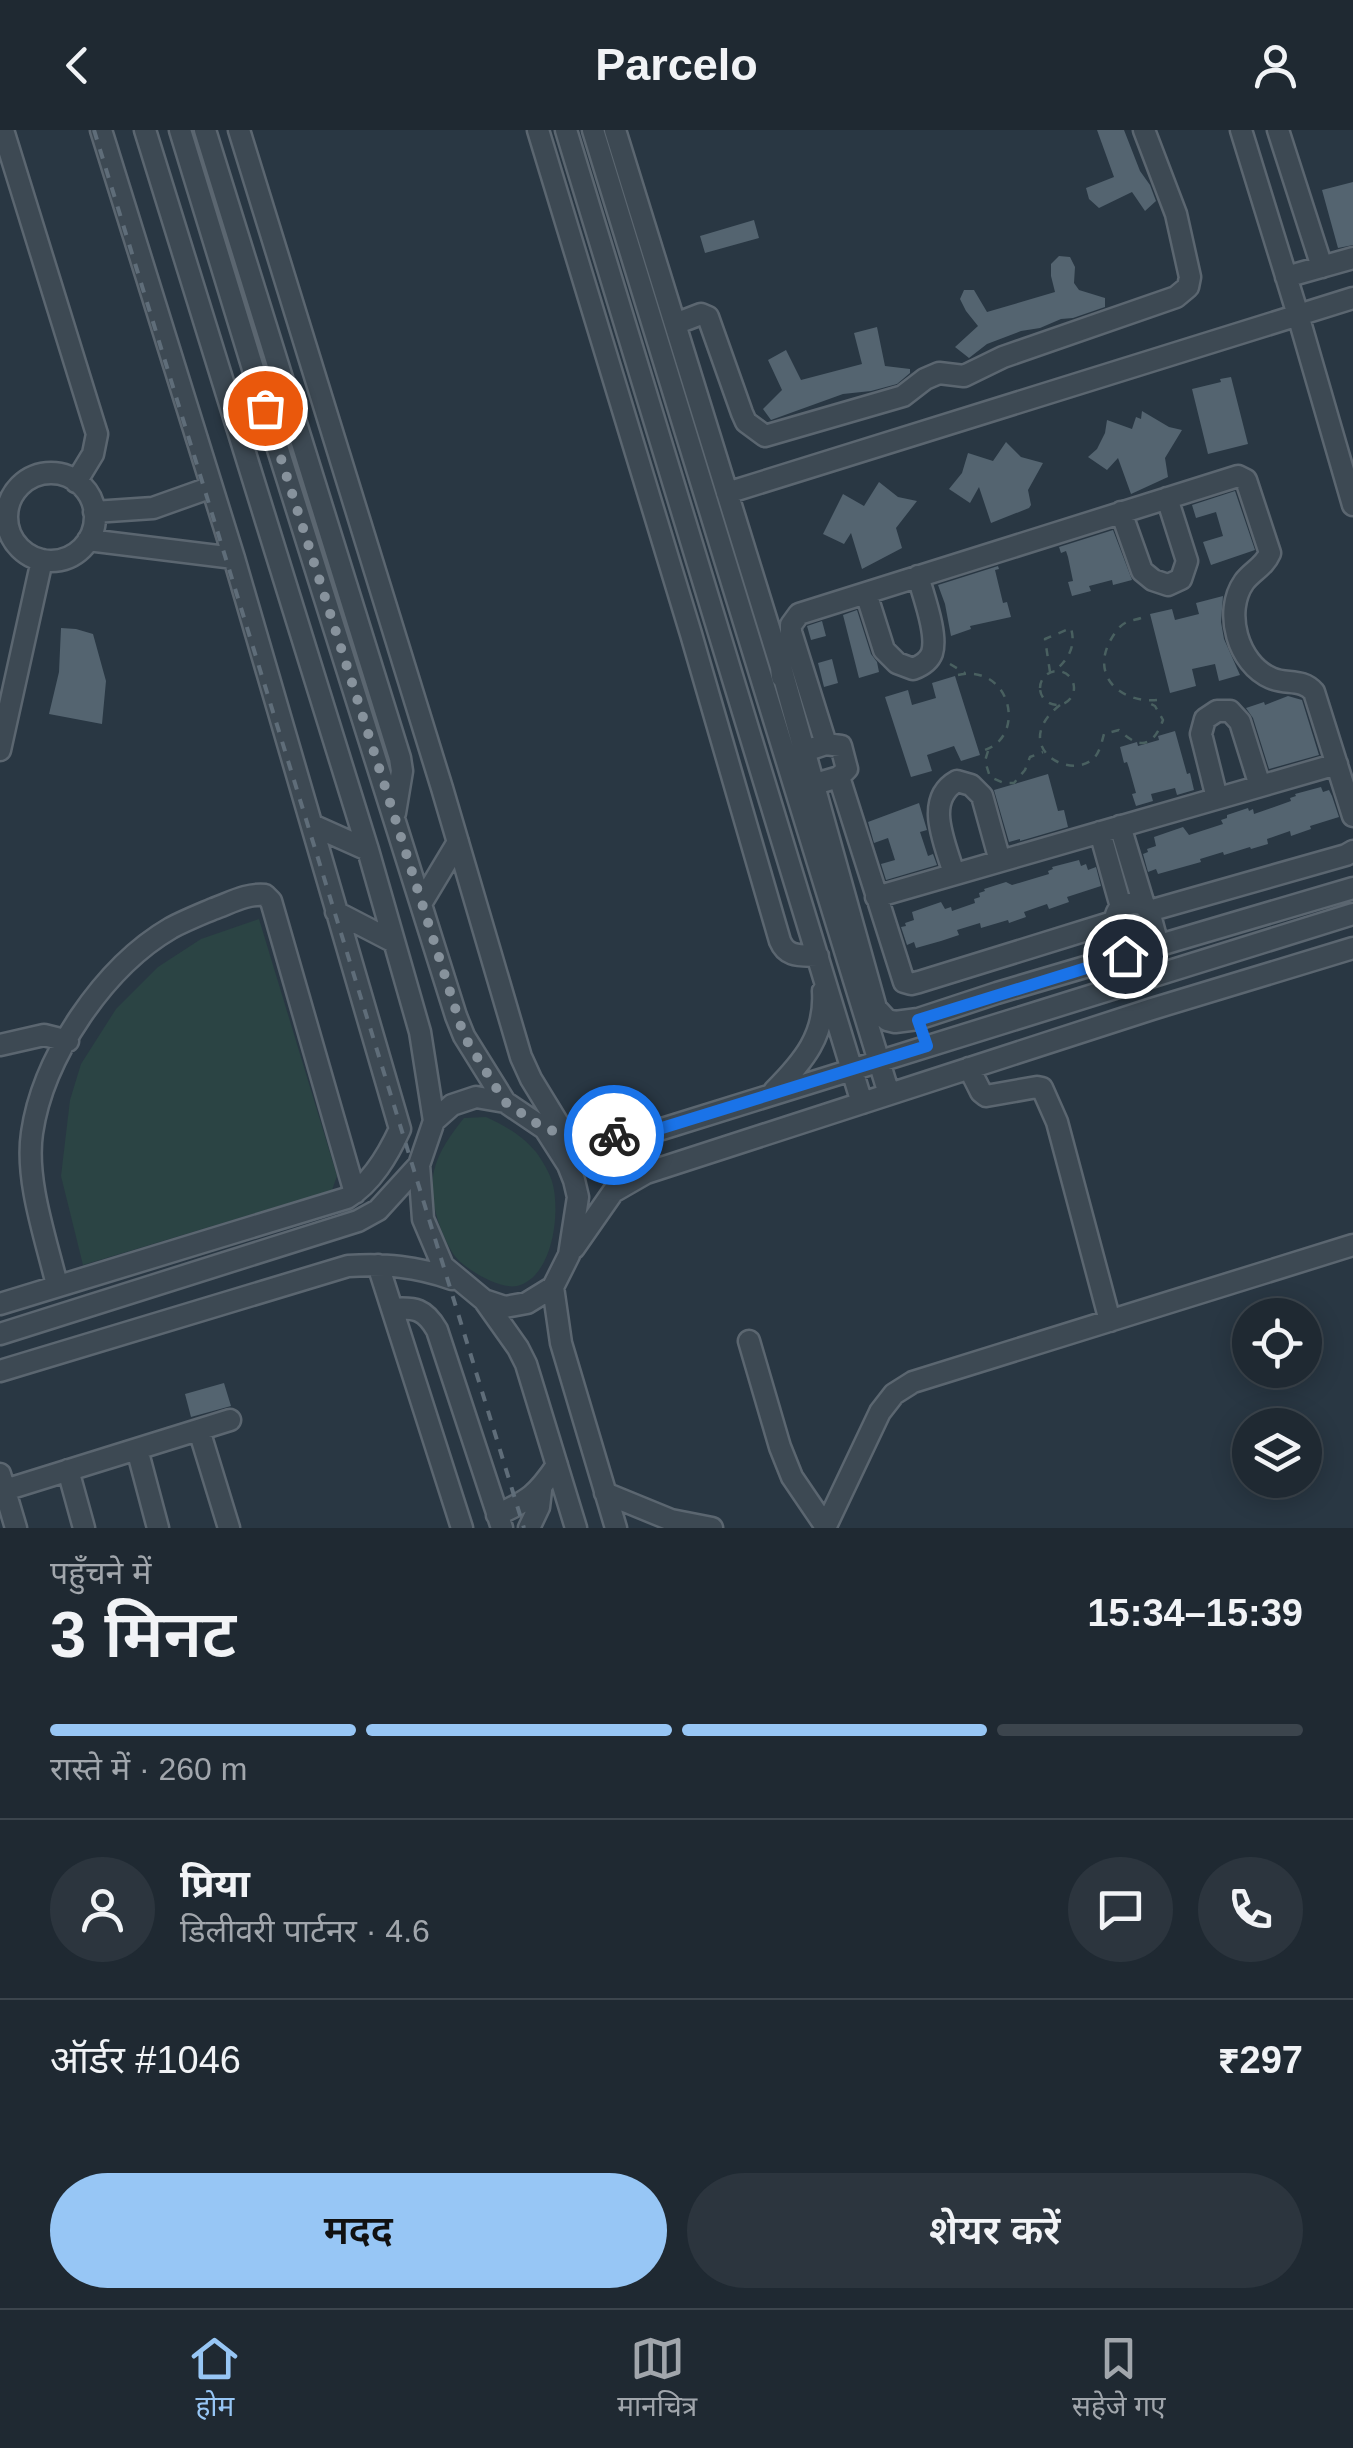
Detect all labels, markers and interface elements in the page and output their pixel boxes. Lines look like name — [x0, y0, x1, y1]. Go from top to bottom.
icon: back — [50, 38, 105, 93]
icon: person — [1248, 38, 1303, 93]
text: Parcelo — [595, 39, 758, 90]
pin — [223, 366, 308, 451]
icon: bag — [238, 381, 293, 436]
pin — [1083, 914, 1168, 999]
icon: home — [1098, 929, 1153, 984]
courier — [564, 1085, 664, 1185]
icon: bike — [587, 1108, 642, 1163]
map controls — [1232, 1298, 1322, 1498]
button: locate — [1232, 1298, 1322, 1388]
button: layers — [1232, 1408, 1322, 1498]
text: पहुँचने में — [50, 1555, 151, 1591]
text: 15:34–15:39 — [1087, 1592, 1303, 1634]
text: 3 मिनट — [50, 1598, 236, 1671]
text: रास्ते में · 260 m — [50, 1751, 247, 1787]
button: person — [50, 1857, 155, 1962]
button: chat — [1068, 1857, 1173, 1962]
button: phone — [1198, 1857, 1303, 1962]
text: प्रिया — [180, 1863, 250, 1905]
text: डिलीवरी पार्टनर · 4.6 — [180, 1913, 430, 1949]
text: ऑर्डर #1046 — [50, 2039, 241, 2081]
text: ₹297 — [1218, 2039, 1303, 2081]
button: मदद — [50, 2173, 667, 2288]
button: शेयर करें — [687, 2173, 1303, 2288]
tab: होम — [187, 2331, 242, 2427]
tab: मानचित्र — [617, 2331, 697, 2427]
tab: सहेजे गए — [1072, 2331, 1166, 2427]

